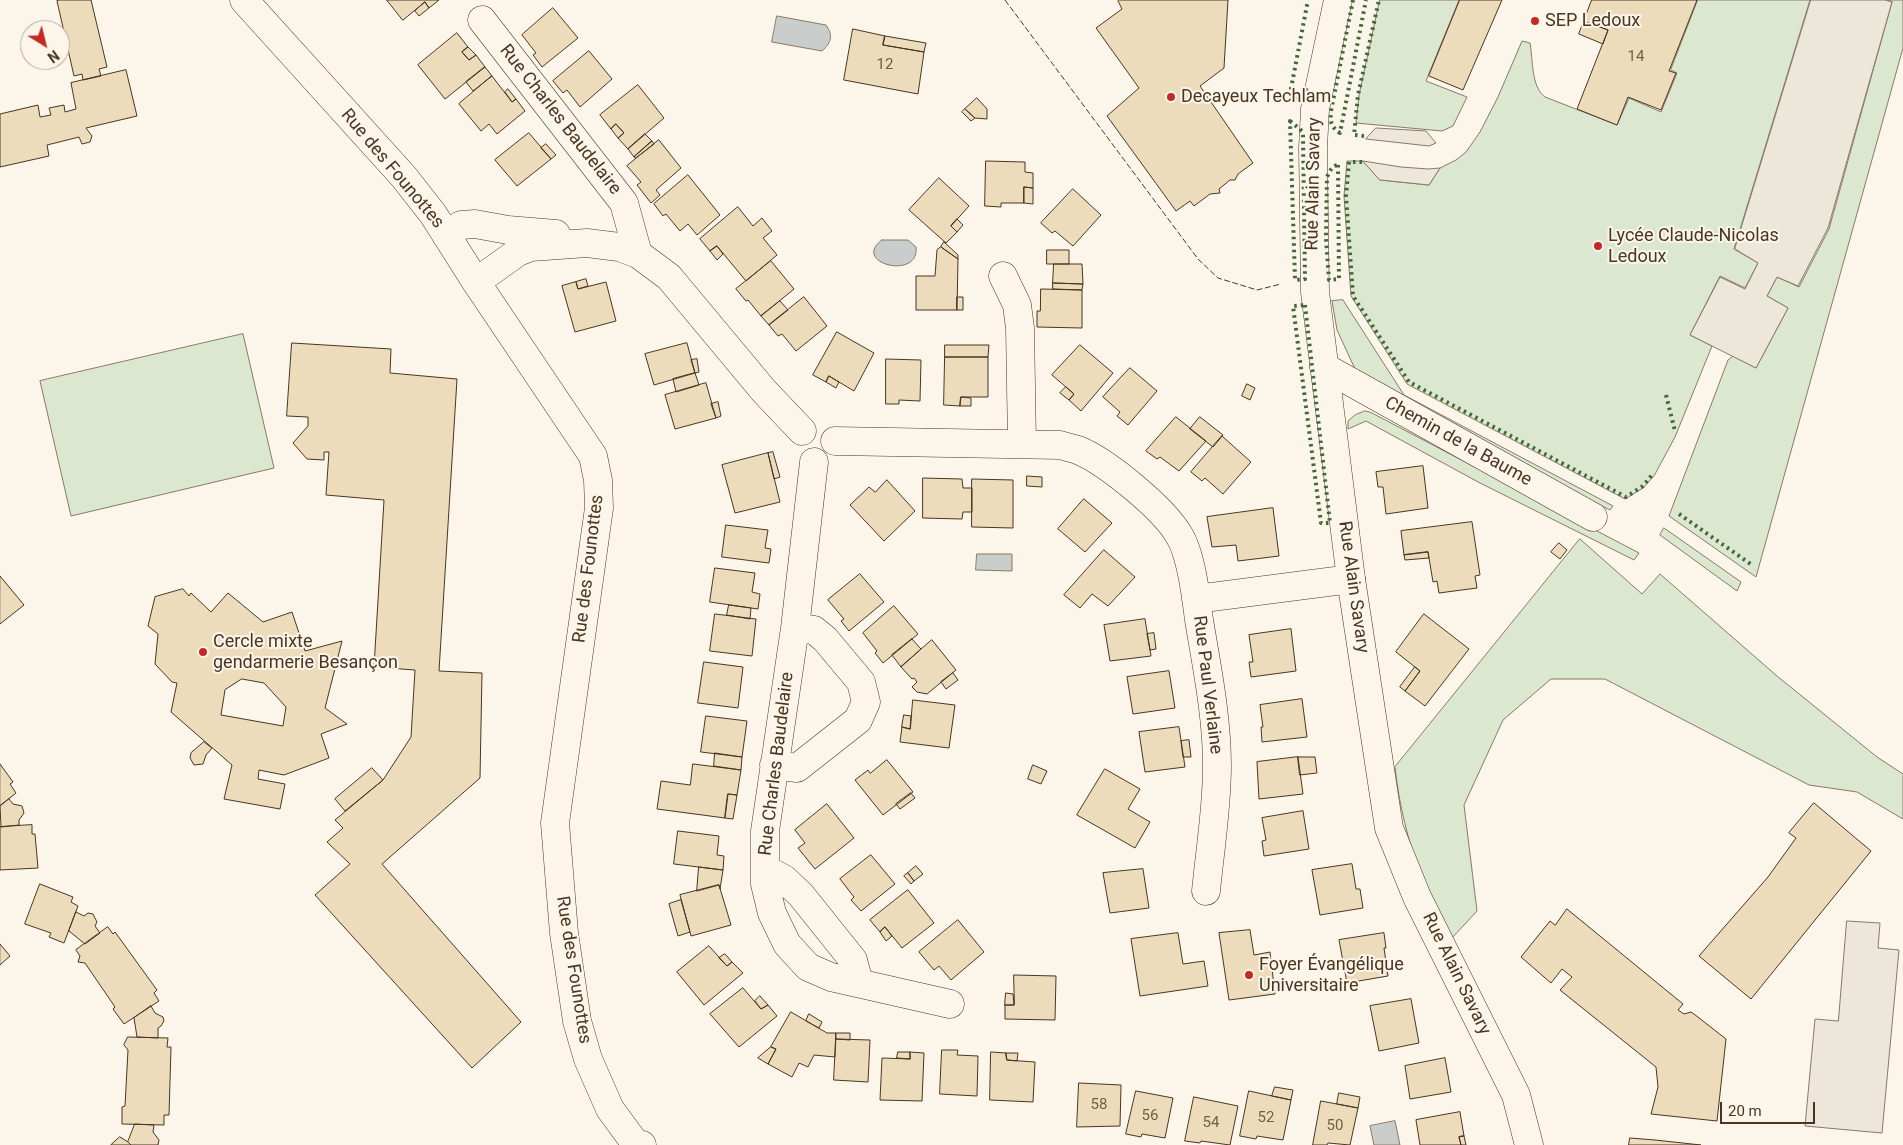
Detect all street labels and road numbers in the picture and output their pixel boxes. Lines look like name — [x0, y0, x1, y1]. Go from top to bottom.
street label: Rue Charles Baudelaire — [495, 41, 625, 199]
street label: Rue des Founottes — [336, 105, 448, 233]
street label: Rue Alain Savary — [1302, 117, 1326, 251]
street label: Chemin de la Baume — [1381, 393, 1535, 491]
street label: Rue des Founottes — [569, 494, 609, 644]
street label: Rue Alain Savary — [1333, 520, 1373, 654]
street label: Rue Paul Verlaine — [1188, 614, 1226, 756]
street label: Rue Charles Baudelaire — [755, 671, 799, 857]
street label: Rue des Founottes — [551, 895, 595, 1045]
street label: Rue Alain Savary — [1417, 909, 1495, 1039]

